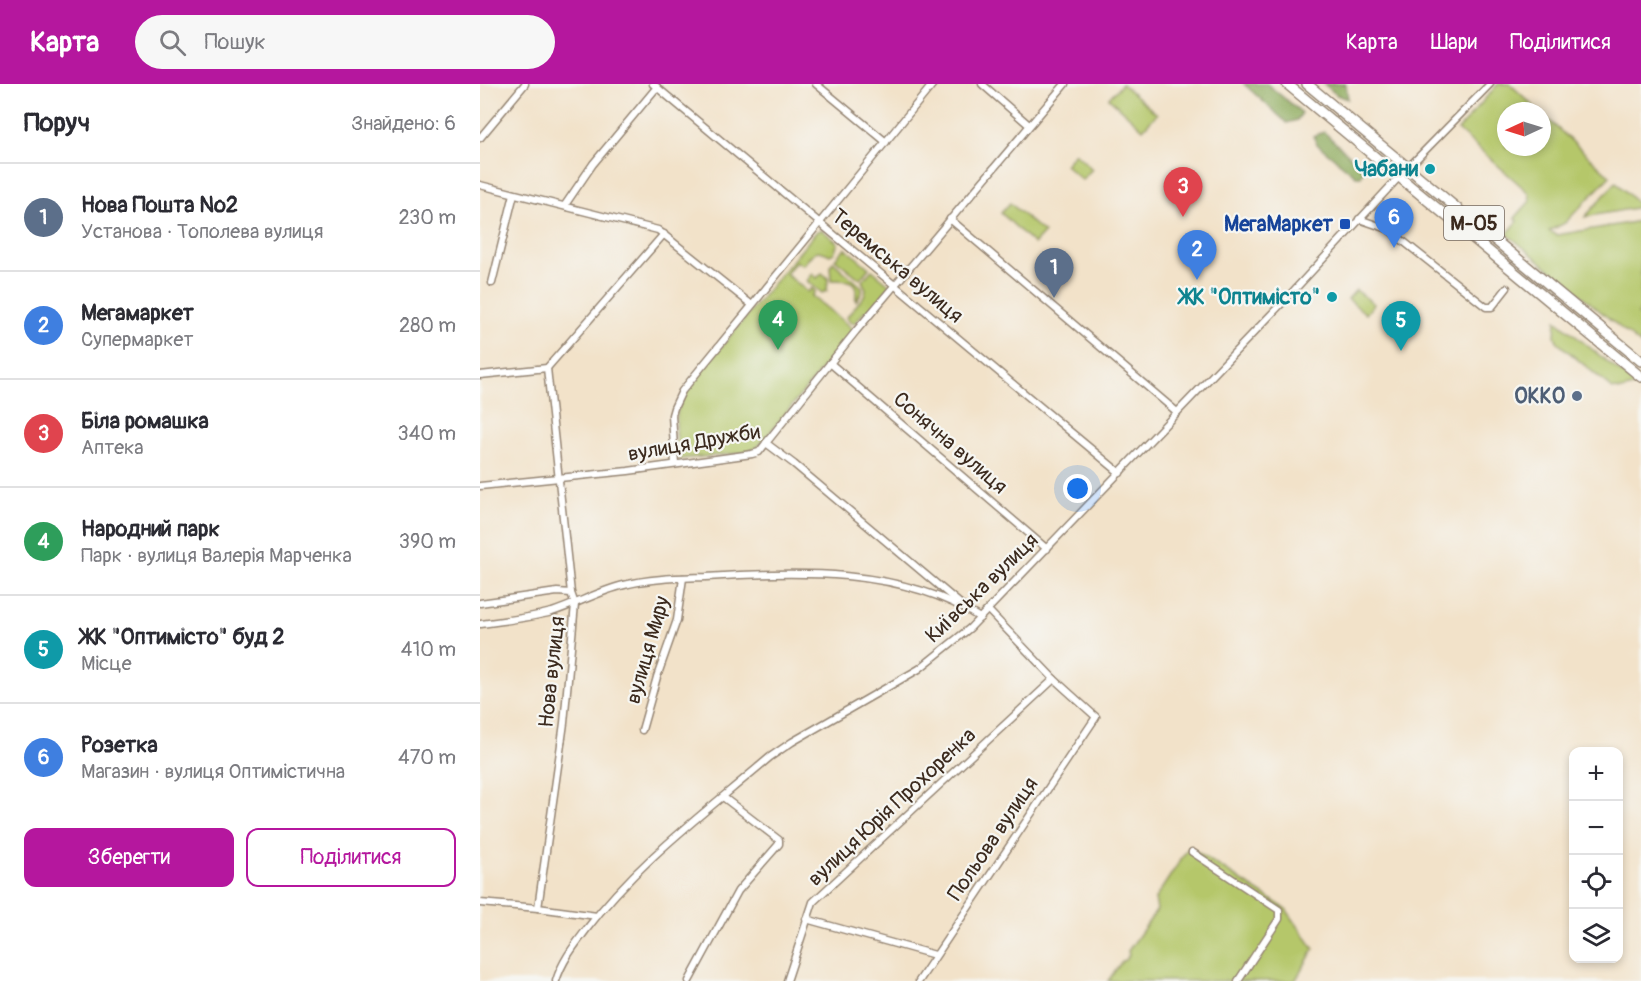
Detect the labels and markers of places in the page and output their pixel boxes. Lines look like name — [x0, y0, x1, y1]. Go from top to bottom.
place label: Чабани — [1355, 156, 1419, 183]
marker: Чабани — [1423, 162, 1437, 176]
pin: 3 — [1164, 168, 1202, 217]
pin: 6 — [1374, 198, 1414, 248]
place label: МегаМаркет — [1224, 211, 1333, 238]
marker: МегаМаркет — [1338, 217, 1352, 231]
pin: 2 — [1178, 230, 1216, 280]
pin: 1 — [1034, 248, 1074, 298]
place label: ЖК "Оптимісто" — [1176, 284, 1320, 311]
marker: ЖК "Оптимісто" — [1325, 290, 1339, 304]
pin: 4 — [758, 300, 798, 350]
pin: 5 — [1382, 302, 1420, 351]
place label: ОККО — [1514, 383, 1565, 410]
marker: ОККО — [1570, 389, 1584, 403]

